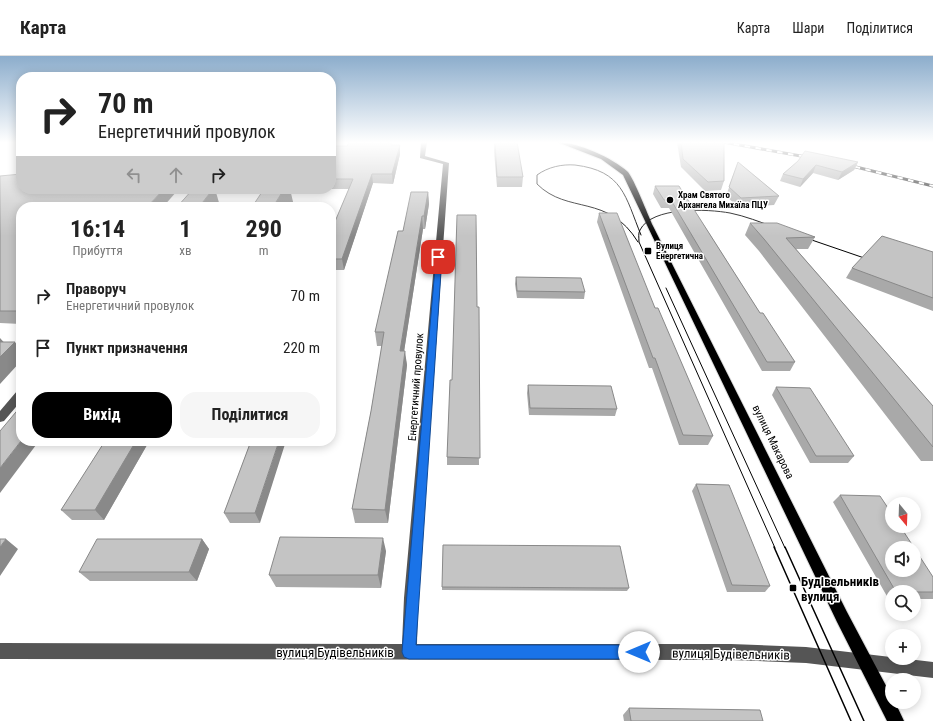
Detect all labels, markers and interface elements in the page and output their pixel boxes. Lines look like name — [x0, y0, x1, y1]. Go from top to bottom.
text: Карта — [20, 16, 66, 39]
text: Карта — [737, 20, 770, 36]
text: Шари — [792, 20, 824, 36]
text: Поділитися — [846, 20, 913, 36]
text: 70 m — [98, 87, 154, 120]
icon: right — [32, 88, 84, 140]
text: Енергетичний провулок — [98, 121, 275, 142]
icon: left — [123, 164, 145, 186]
icon: ahead — [165, 164, 187, 186]
icon: right — [207, 164, 229, 186]
place label: Храм Святого Архангела Михаїла ПЦУ — [678, 190, 768, 210]
marker: Храм Святого Архангела Михаїла ПЦУ — [665, 195, 675, 205]
text: 16:14 — [70, 215, 125, 243]
text: 1 — [179, 215, 191, 243]
text: 290 — [246, 215, 282, 243]
pin — [421, 240, 455, 274]
place label: Вулиця Енергетична — [656, 241, 703, 261]
text: Прибуття — [73, 243, 123, 258]
text: хв — [179, 243, 191, 258]
text: m — [259, 243, 269, 258]
icon: arrive — [427, 246, 449, 268]
marker: Вулиця Енергетична — [643, 246, 653, 256]
text: Праворуч — [66, 280, 126, 298]
icon: right — [32, 285, 54, 307]
text: 70 m — [290, 287, 320, 305]
text: Енергетичний провулок — [66, 298, 194, 313]
street label: Енергетичний провулок — [406, 332, 426, 442]
icon: arrive — [32, 337, 54, 359]
text: Пункт призначення — [66, 339, 188, 357]
text: 220 m — [283, 339, 320, 357]
button: Вихід — [32, 392, 172, 438]
button: Поділитися — [180, 392, 320, 438]
street label: вулиця Макарова — [749, 403, 797, 481]
north arrow — [885, 497, 921, 533]
map controls — [885, 497, 921, 709]
button: sound — [885, 541, 921, 577]
place label: Будівельників вулиця — [801, 574, 880, 604]
marker: Будівельників вулиця — [788, 583, 798, 593]
button: search — [885, 585, 921, 621]
button: + — [885, 629, 921, 665]
position arrow — [618, 631, 660, 673]
street label: вулиця Будівельників — [276, 645, 394, 660]
street label: вулиця Будівельників — [672, 645, 790, 663]
button: − — [885, 673, 921, 709]

